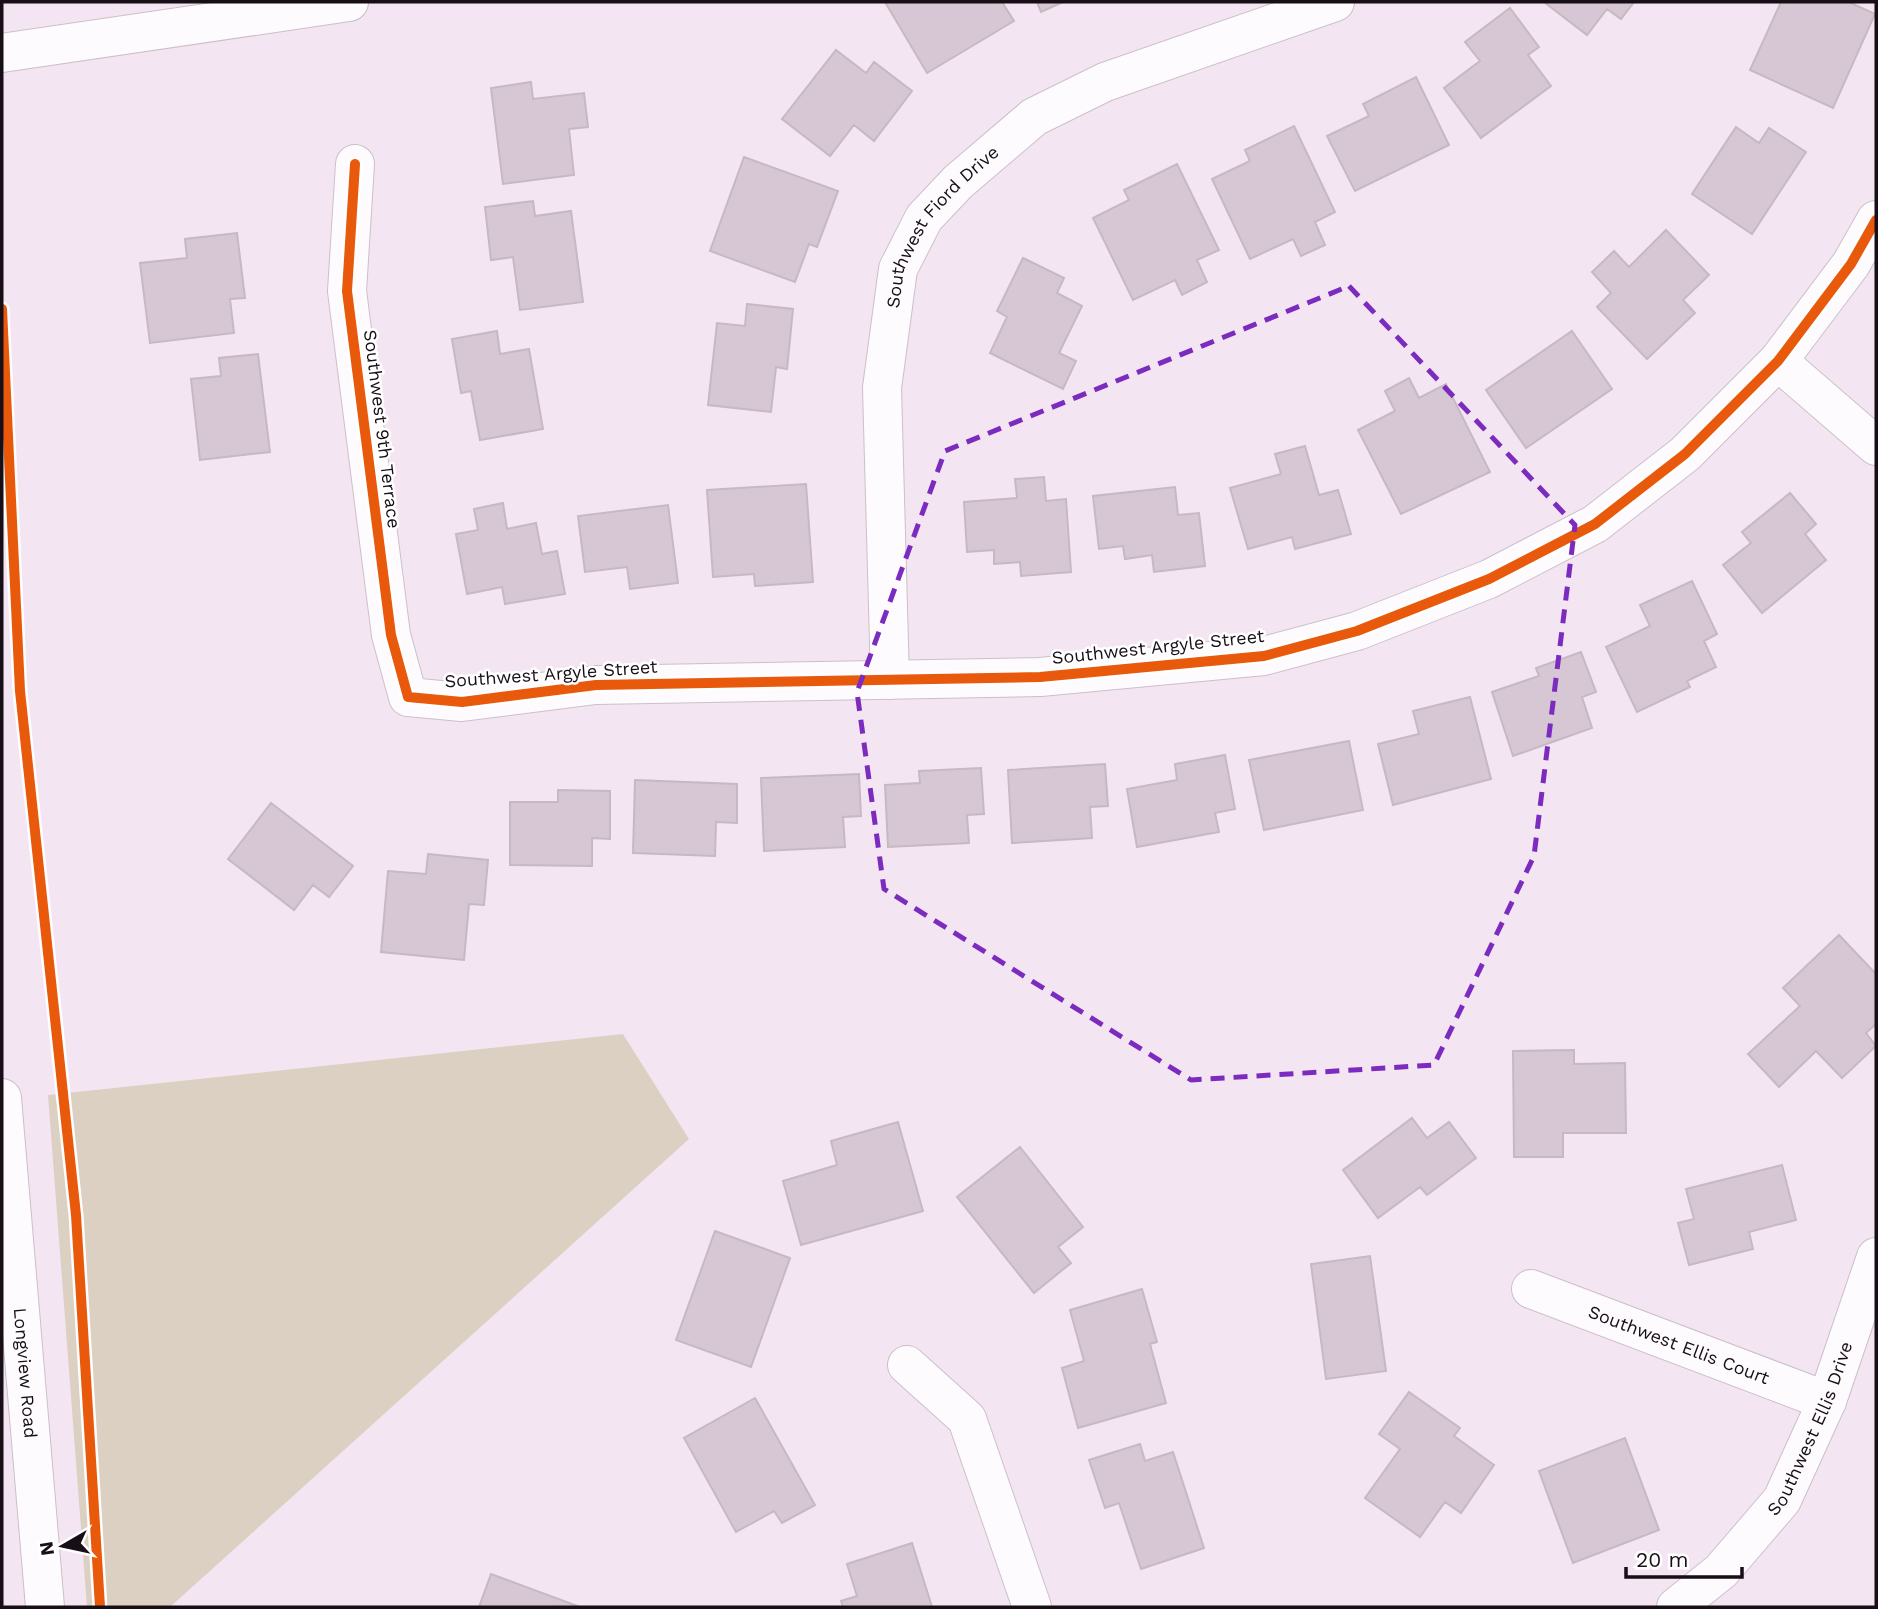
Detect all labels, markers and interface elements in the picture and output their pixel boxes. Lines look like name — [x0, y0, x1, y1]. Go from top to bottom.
street label: Southwest Fiord Drive — [882, 141, 1003, 309]
street label: Southwest 9th Terrace — [360, 328, 405, 530]
street label: Southwest Argyle Street — [1051, 625, 1266, 668]
street label: Southwest Argyle Street — [444, 656, 659, 691]
street label: Southwest Ellis Court — [1585, 1301, 1773, 1388]
street label: Longview Road — [10, 1307, 42, 1439]
street label: Southwest Ellis Drive — [1762, 1339, 1856, 1520]
north arrow — [28, 1511, 98, 1581]
scale bar — [1626, 1536, 1742, 1580]
text: N — [34, 1540, 59, 1557]
text: 20 m — [1636, 1547, 1688, 1572]

